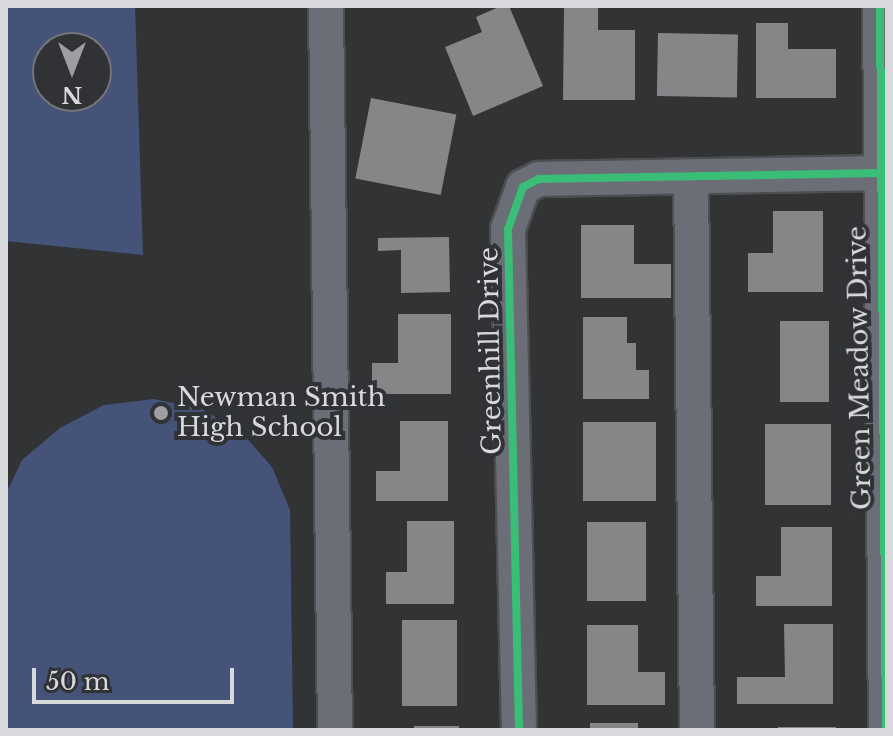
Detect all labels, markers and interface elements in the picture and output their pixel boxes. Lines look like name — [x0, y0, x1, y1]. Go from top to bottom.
north arrow — [32, 32, 112, 112]
text: N — [62, 81, 82, 108]
street label: Green Meadow Drive — [842, 225, 878, 511]
street label: Greenhill Drive — [474, 247, 508, 455]
place label: Newman Smith High School — [177, 382, 385, 444]
marker: Newman Smith High School — [152, 404, 170, 422]
scale bar — [36, 652, 238, 702]
text: 50 m — [46, 667, 109, 696]

